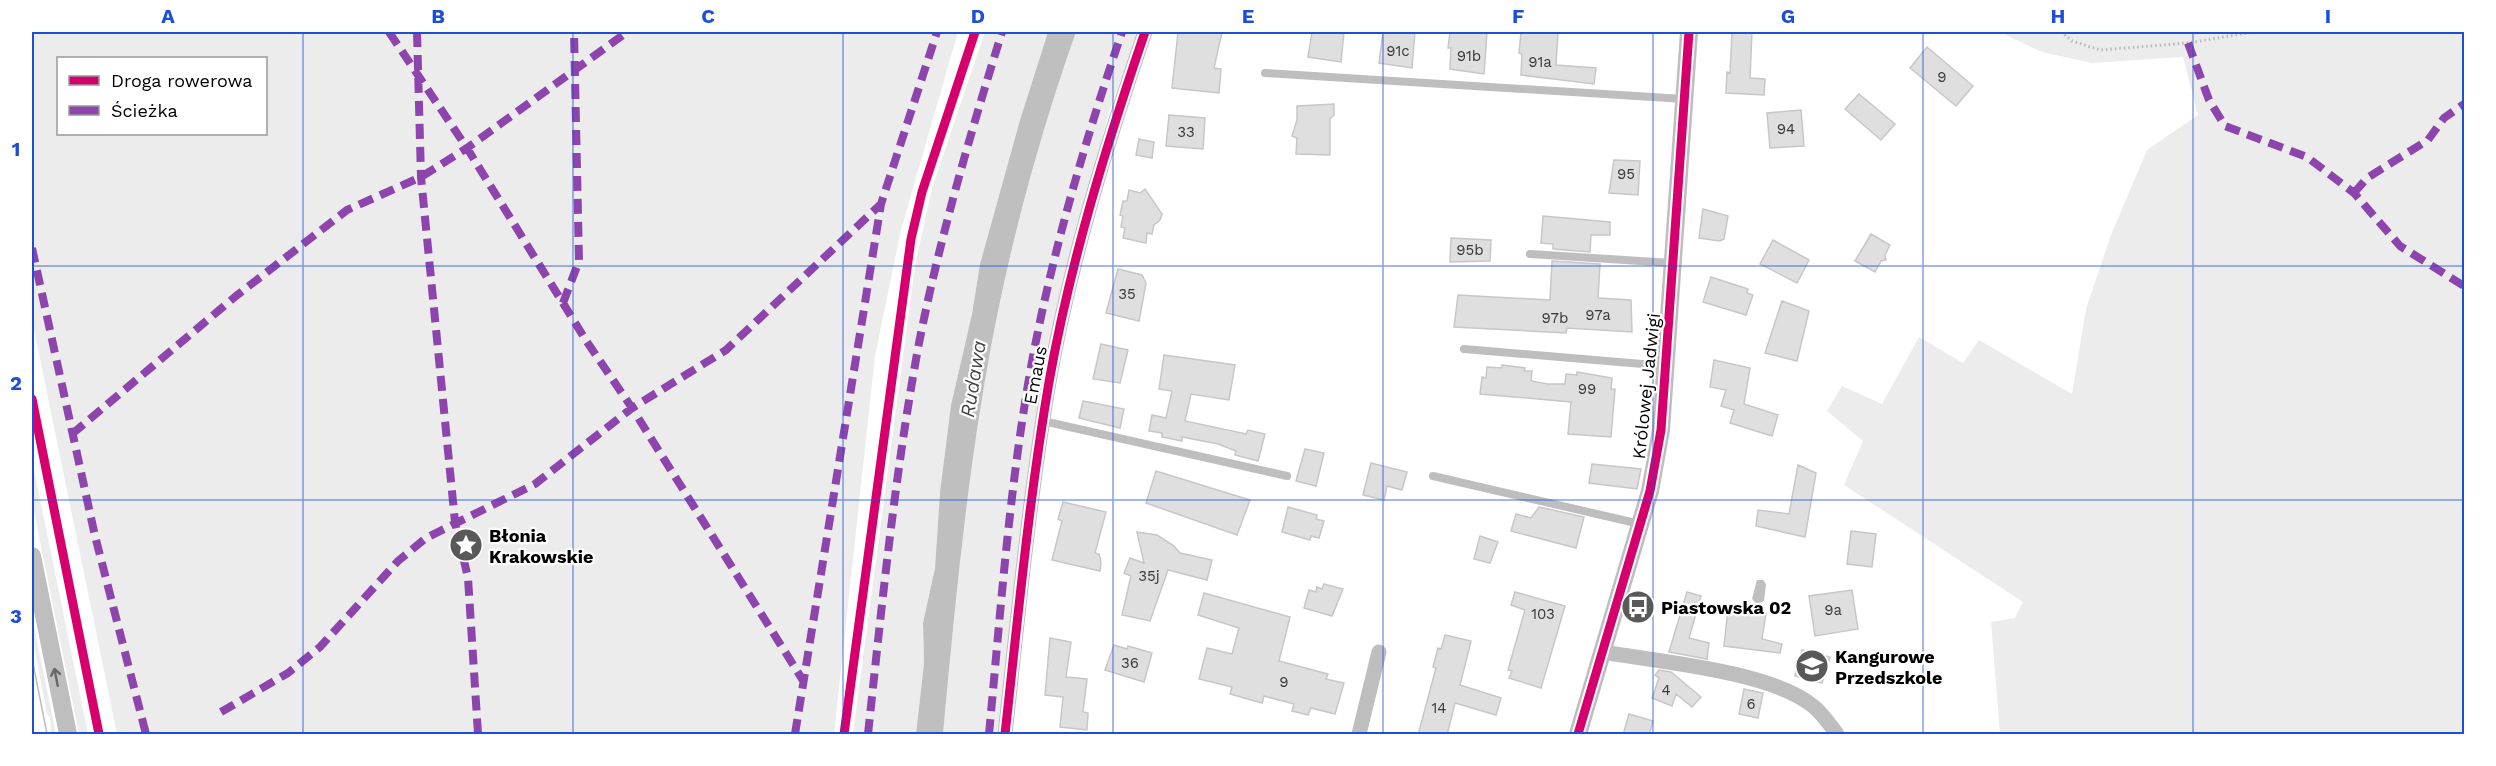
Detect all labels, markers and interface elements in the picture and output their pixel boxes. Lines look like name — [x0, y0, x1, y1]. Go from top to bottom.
text: A — [161, 4, 175, 28]
text: B — [431, 4, 445, 28]
text: C — [701, 4, 715, 28]
text: D — [971, 4, 985, 28]
text: E — [1242, 4, 1254, 28]
text: F — [1512, 4, 1524, 28]
text: G — [1781, 4, 1795, 28]
text: H — [2051, 4, 2065, 28]
text: I — [2325, 4, 2331, 28]
house number: 91c — [1386, 42, 1410, 60]
house number: 91b — [1457, 47, 1481, 65]
house number: 91a — [1528, 53, 1552, 71]
legend — [57, 57, 267, 135]
house number: 9 — [1937, 68, 1947, 86]
text: Droga rowerowa — [111, 70, 253, 91]
text: Ścieżka — [111, 100, 178, 121]
house number: 94 — [1777, 120, 1795, 138]
house number: 33 — [1177, 123, 1195, 141]
text: 1 — [12, 137, 20, 161]
house number: 95 — [1617, 165, 1635, 183]
house number: 95b — [1456, 241, 1484, 259]
house number: 35 — [1118, 285, 1136, 303]
house number: 97a — [1585, 306, 1611, 324]
house number: 97b — [1542, 309, 1568, 327]
street label: Królowej Jadwigi — [1628, 312, 1664, 460]
water label: Rudawa — [955, 339, 991, 419]
street label: Emaus — [1019, 344, 1051, 406]
text: 2 — [10, 371, 22, 395]
house number: 99 — [1578, 380, 1596, 398]
place label: Błonia Krakowskie — [489, 525, 593, 567]
place icon: Błonia Krakowskie — [448, 527, 484, 563]
house number: 35j — [1138, 567, 1160, 585]
bus stop icon: Piastowska 02 — [1620, 589, 1656, 625]
place label: Piastowska 02 — [1661, 597, 1791, 618]
house number: 9a — [1824, 601, 1842, 619]
text: 3 — [10, 604, 22, 628]
house number: 103 — [1531, 605, 1555, 623]
place label: Kangurowe Przedszkole — [1835, 646, 1942, 688]
school or university icon: Kangurowe Przedszkole — [1794, 648, 1830, 684]
house number: 36 — [1121, 654, 1139, 672]
one-way arrow — [50, 668, 61, 687]
house number: 9 — [1279, 673, 1289, 691]
house number: 4 — [1661, 681, 1671, 699]
house number: 6 — [1746, 695, 1756, 713]
house number: 14 — [1431, 699, 1447, 717]

